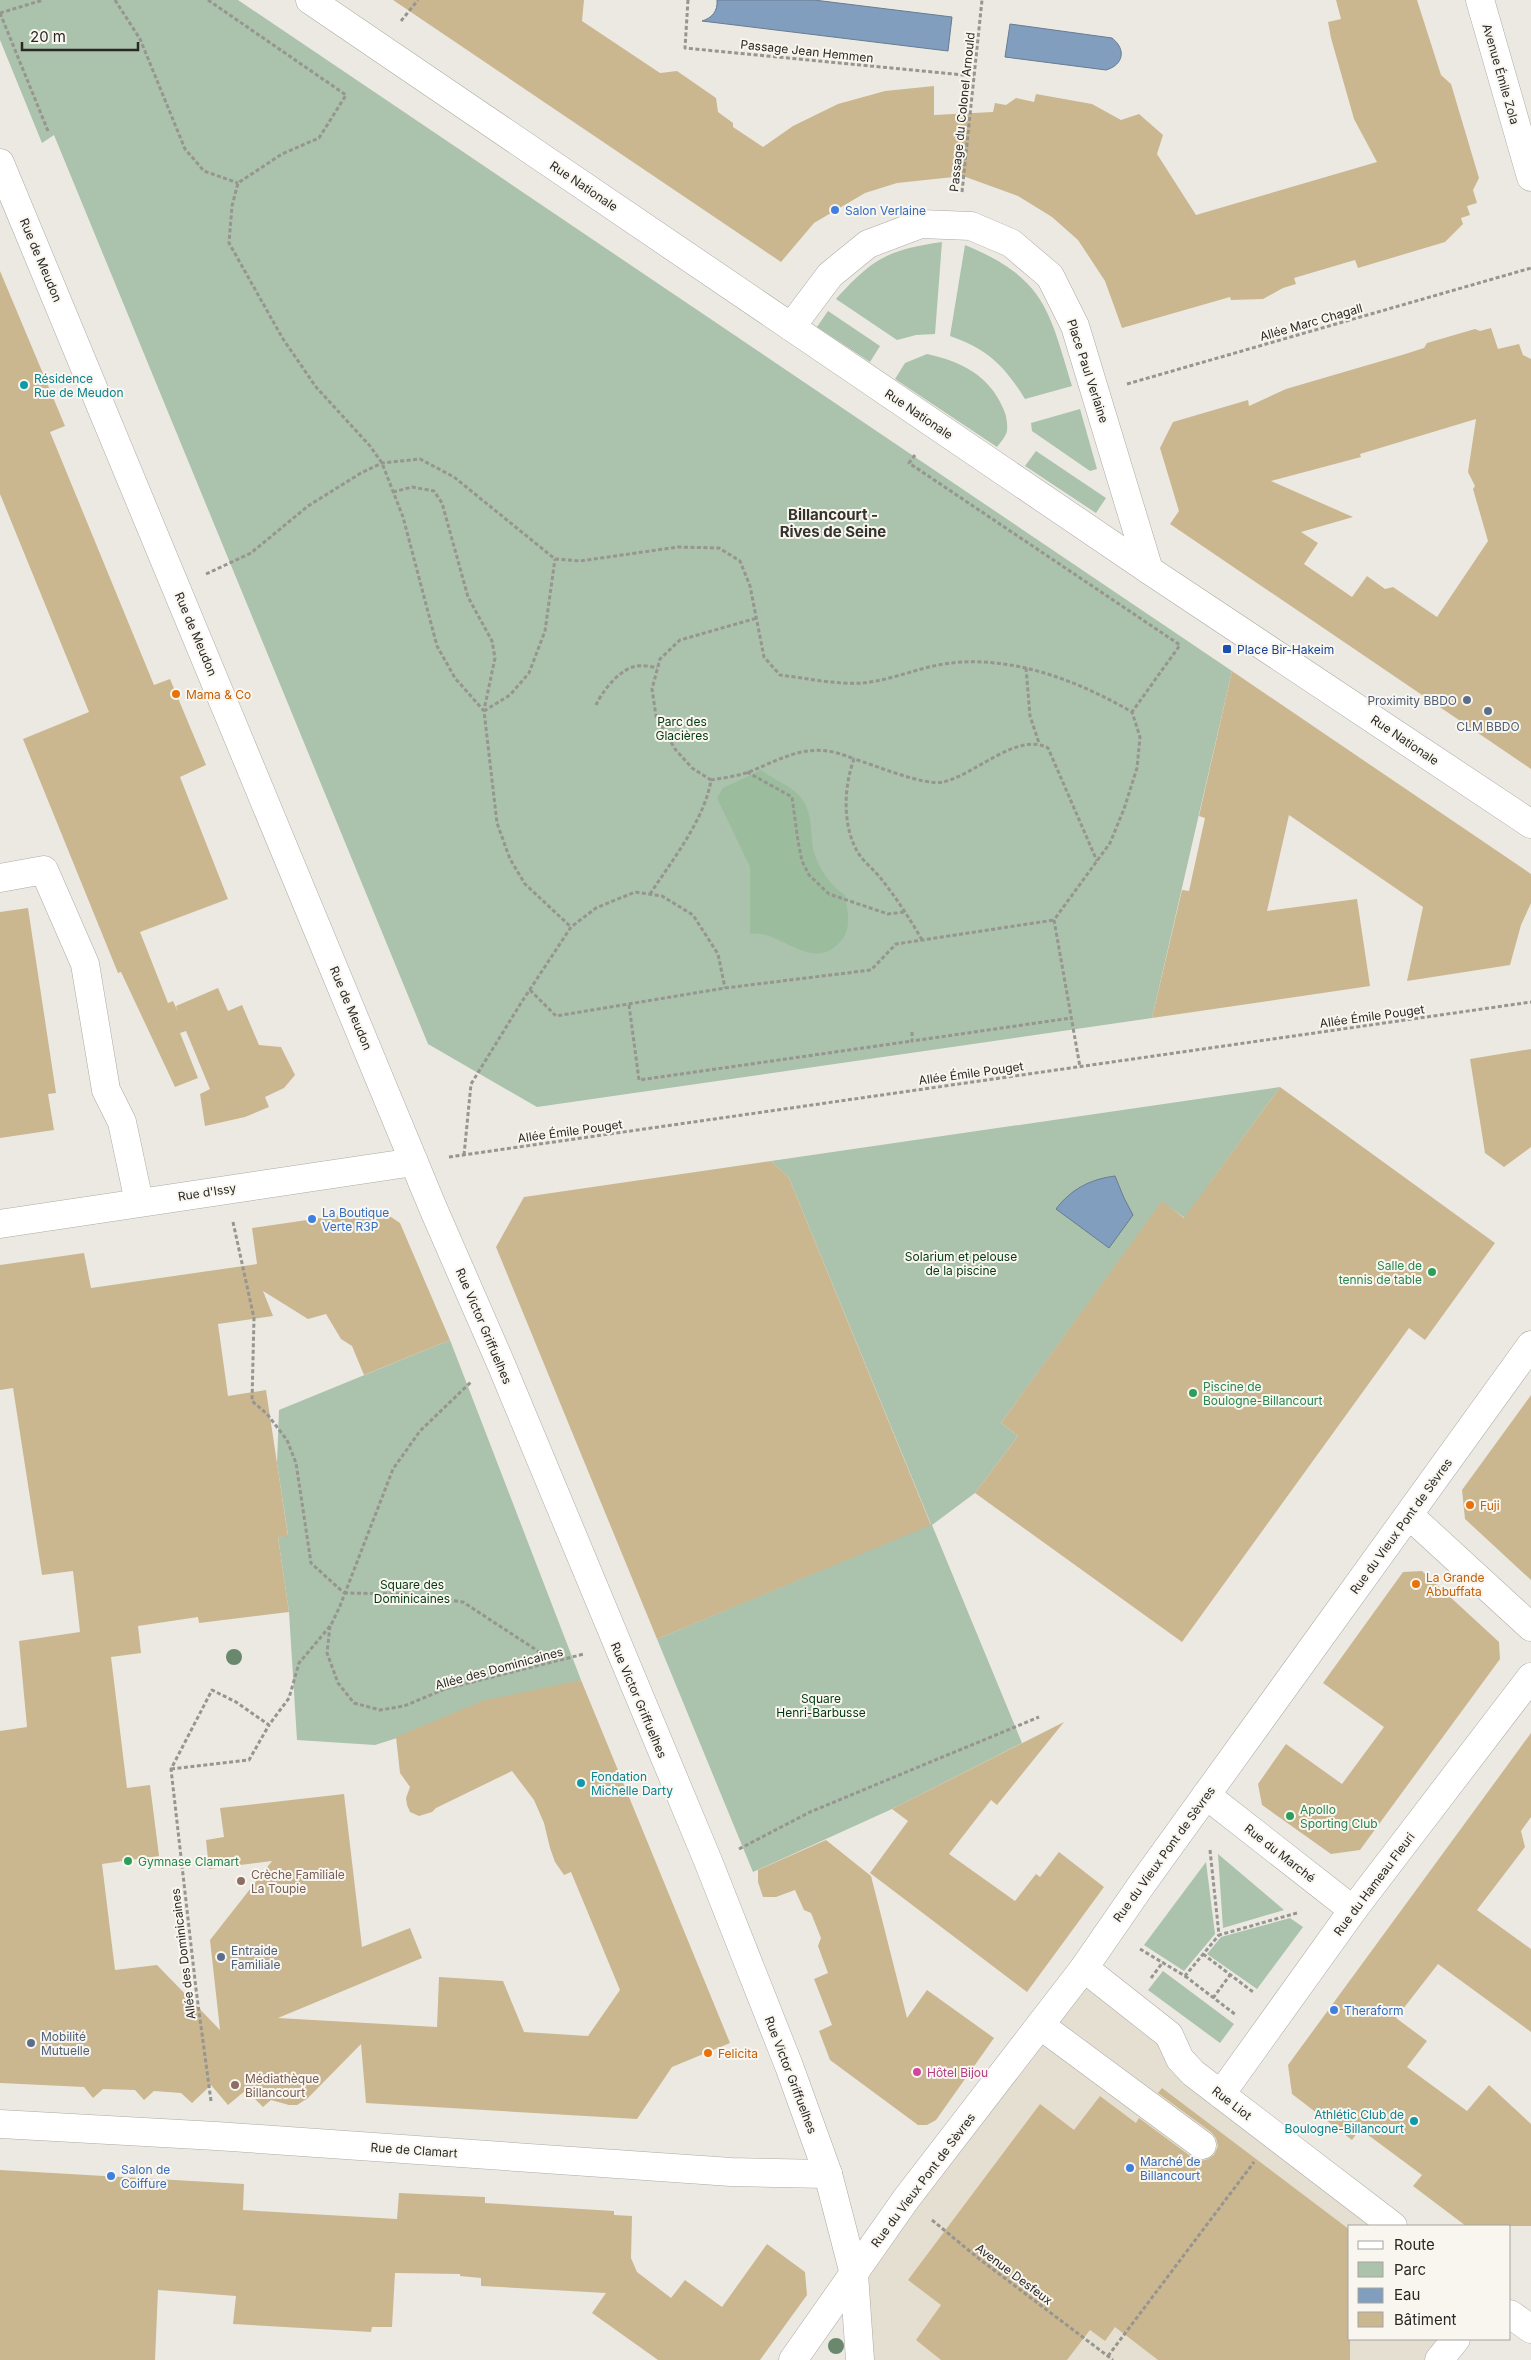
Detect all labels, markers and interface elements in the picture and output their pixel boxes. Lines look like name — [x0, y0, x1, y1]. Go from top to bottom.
scale bar — [22, 20, 139, 52]
street label: Avenue Émile Zola — [1479, 22, 1523, 126]
text: 20 m — [30, 27, 66, 46]
street label: Passage du Colonel Arnould — [946, 31, 978, 193]
street label: Passage Jean Hemmen — [740, 37, 874, 65]
street label: Rue Nationale — [547, 158, 621, 214]
place label: Salon Verlaine — [845, 203, 926, 218]
marker: Salon Verlaine — [829, 204, 841, 216]
street label: Rue de Meudon — [17, 216, 65, 304]
street label: Allée Marc Chagall — [1258, 300, 1364, 344]
street label: Place Paul Verlaine — [1064, 317, 1112, 425]
place label: Résidence Rue de Meudon — [34, 371, 123, 400]
marker: Résidence Rue de Meudon — [18, 379, 30, 391]
street label: Rue Nationale — [882, 386, 956, 442]
district label: Billancourt - Rives de Seine — [780, 505, 886, 541]
street label: Rue de Meudon — [172, 590, 220, 678]
place label: Place Bir-Hakeim — [1237, 642, 1334, 657]
marker: Place Bir-Hakeim — [1221, 643, 1233, 655]
place label: Mama & Co — [186, 687, 251, 702]
marker: Mama & Co — [170, 688, 182, 700]
place label: Proximity BBDO — [1367, 693, 1457, 708]
marker: Proximity BBDO — [1461, 694, 1473, 706]
marker: CLM BBDO — [1482, 705, 1494, 717]
street label: Rue Nationale — [1368, 712, 1442, 768]
park label: Parc des Glacières — [655, 714, 709, 743]
place label: CLM BBDO — [1456, 719, 1520, 734]
street label: Rue de Meudon — [327, 964, 375, 1052]
street label: Allée Émile Pouget — [1319, 1001, 1425, 1031]
street label: Allée Émile Pouget — [918, 1058, 1024, 1088]
street label: Allée Émile Pouget — [517, 1116, 623, 1146]
street label: Rue d'Issy — [177, 1180, 237, 1204]
place label: La Boutique Verte R3P — [322, 1205, 389, 1234]
marker: La Boutique Verte R3P — [306, 1213, 318, 1225]
park label: Solarium et pelouse de la piscine — [905, 1249, 1017, 1278]
place label: Salle de tennis de table — [1339, 1258, 1422, 1287]
street label: Rue Victor Griffuelhes — [453, 1266, 515, 1386]
marker: Salle de tennis de table — [1426, 1266, 1438, 1278]
place label: Piscine de Boulogne-Billancourt — [1203, 1379, 1322, 1408]
marker: Piscine de Boulogne-Billancourt — [1187, 1387, 1199, 1399]
street label: Rue du Vieux Pont de Sèvres — [1347, 1455, 1455, 1597]
place label: Fuji — [1480, 1498, 1500, 1513]
marker: Fuji — [1464, 1499, 1476, 1511]
place label: La Grande Abbuffata — [1426, 1570, 1485, 1599]
park label: Square des Dominicaines — [374, 1577, 450, 1606]
marker: La Grande Abbuffata — [1410, 1578, 1422, 1590]
street label: Rue Victor Griffuelhes — [608, 1640, 670, 1760]
street label: Allée des Dominicaines — [433, 1644, 565, 1692]
park label: Square Henri-Barbusse — [776, 1691, 866, 1720]
place label: Fondation Michelle Darty — [591, 1769, 673, 1798]
marker: Fondation Michelle Darty — [575, 1777, 587, 1789]
street label: Rue du Vieux Pont de Sèvres — [1110, 1783, 1218, 1925]
place label: Apollo Sporting Club — [1300, 1802, 1378, 1831]
marker: Apollo Sporting Club — [1284, 1810, 1296, 1822]
street label: Rue du Marché — [1242, 1821, 1318, 1885]
street label: Rue du Hameau Fleuri — [1330, 1829, 1418, 1939]
place label: Gymnase Clamart — [138, 1854, 239, 1869]
marker: Gymnase Clamart — [122, 1855, 134, 1867]
place label: Crèche Familiale La Toupie — [251, 1867, 345, 1896]
marker: Crèche Familiale La Toupie — [235, 1875, 247, 1887]
street label: Allée des Dominicaines — [168, 1888, 198, 2020]
place label: Entraide Familiale — [231, 1943, 280, 1972]
marker: Entraide Familiale — [215, 1951, 227, 1963]
place label: Theraform — [1344, 2003, 1404, 2018]
marker: Theraform — [1328, 2004, 1340, 2016]
street label: Rue Victor Griffuelhes — [762, 2014, 820, 2136]
place label: Mobilité Mutuelle — [41, 2029, 90, 2058]
marker: Mobilité Mutuelle — [25, 2037, 37, 2049]
place label: Felicita — [718, 2046, 758, 2061]
marker: Felicita — [702, 2047, 714, 2059]
place label: Hôtel Bijou — [927, 2065, 988, 2080]
marker: Hôtel Bijou — [911, 2066, 923, 2078]
place label: Médiathèque Billancourt — [245, 2071, 319, 2100]
marker: Médiathèque Billancourt — [229, 2079, 241, 2091]
street label: Rue Liot — [1209, 2083, 1255, 2123]
place label: Athlétic Club de Boulogne-Billancourt — [1285, 2107, 1404, 2136]
street label: Rue du Vieux Pont de Sèvres — [868, 2110, 978, 2250]
marker: Athlétic Club de Boulogne-Billancourt — [1408, 2115, 1420, 2127]
street label: Rue de Clamart — [370, 2139, 458, 2161]
place label: Marché de Billancourt — [1140, 2154, 1201, 2183]
place label: Salon de Coiffure — [121, 2162, 170, 2191]
marker: Marché de Billancourt — [1124, 2162, 1136, 2174]
marker: Salon de Coiffure — [105, 2170, 117, 2182]
legend — [1348, 2225, 1511, 2340]
text: Route — [1394, 2235, 1435, 2254]
street label: Avenue Desfeux — [973, 2240, 1056, 2308]
text: Parc — [1394, 2260, 1426, 2279]
text: Eau — [1394, 2285, 1420, 2304]
text: Bâtiment — [1394, 2310, 1457, 2329]

